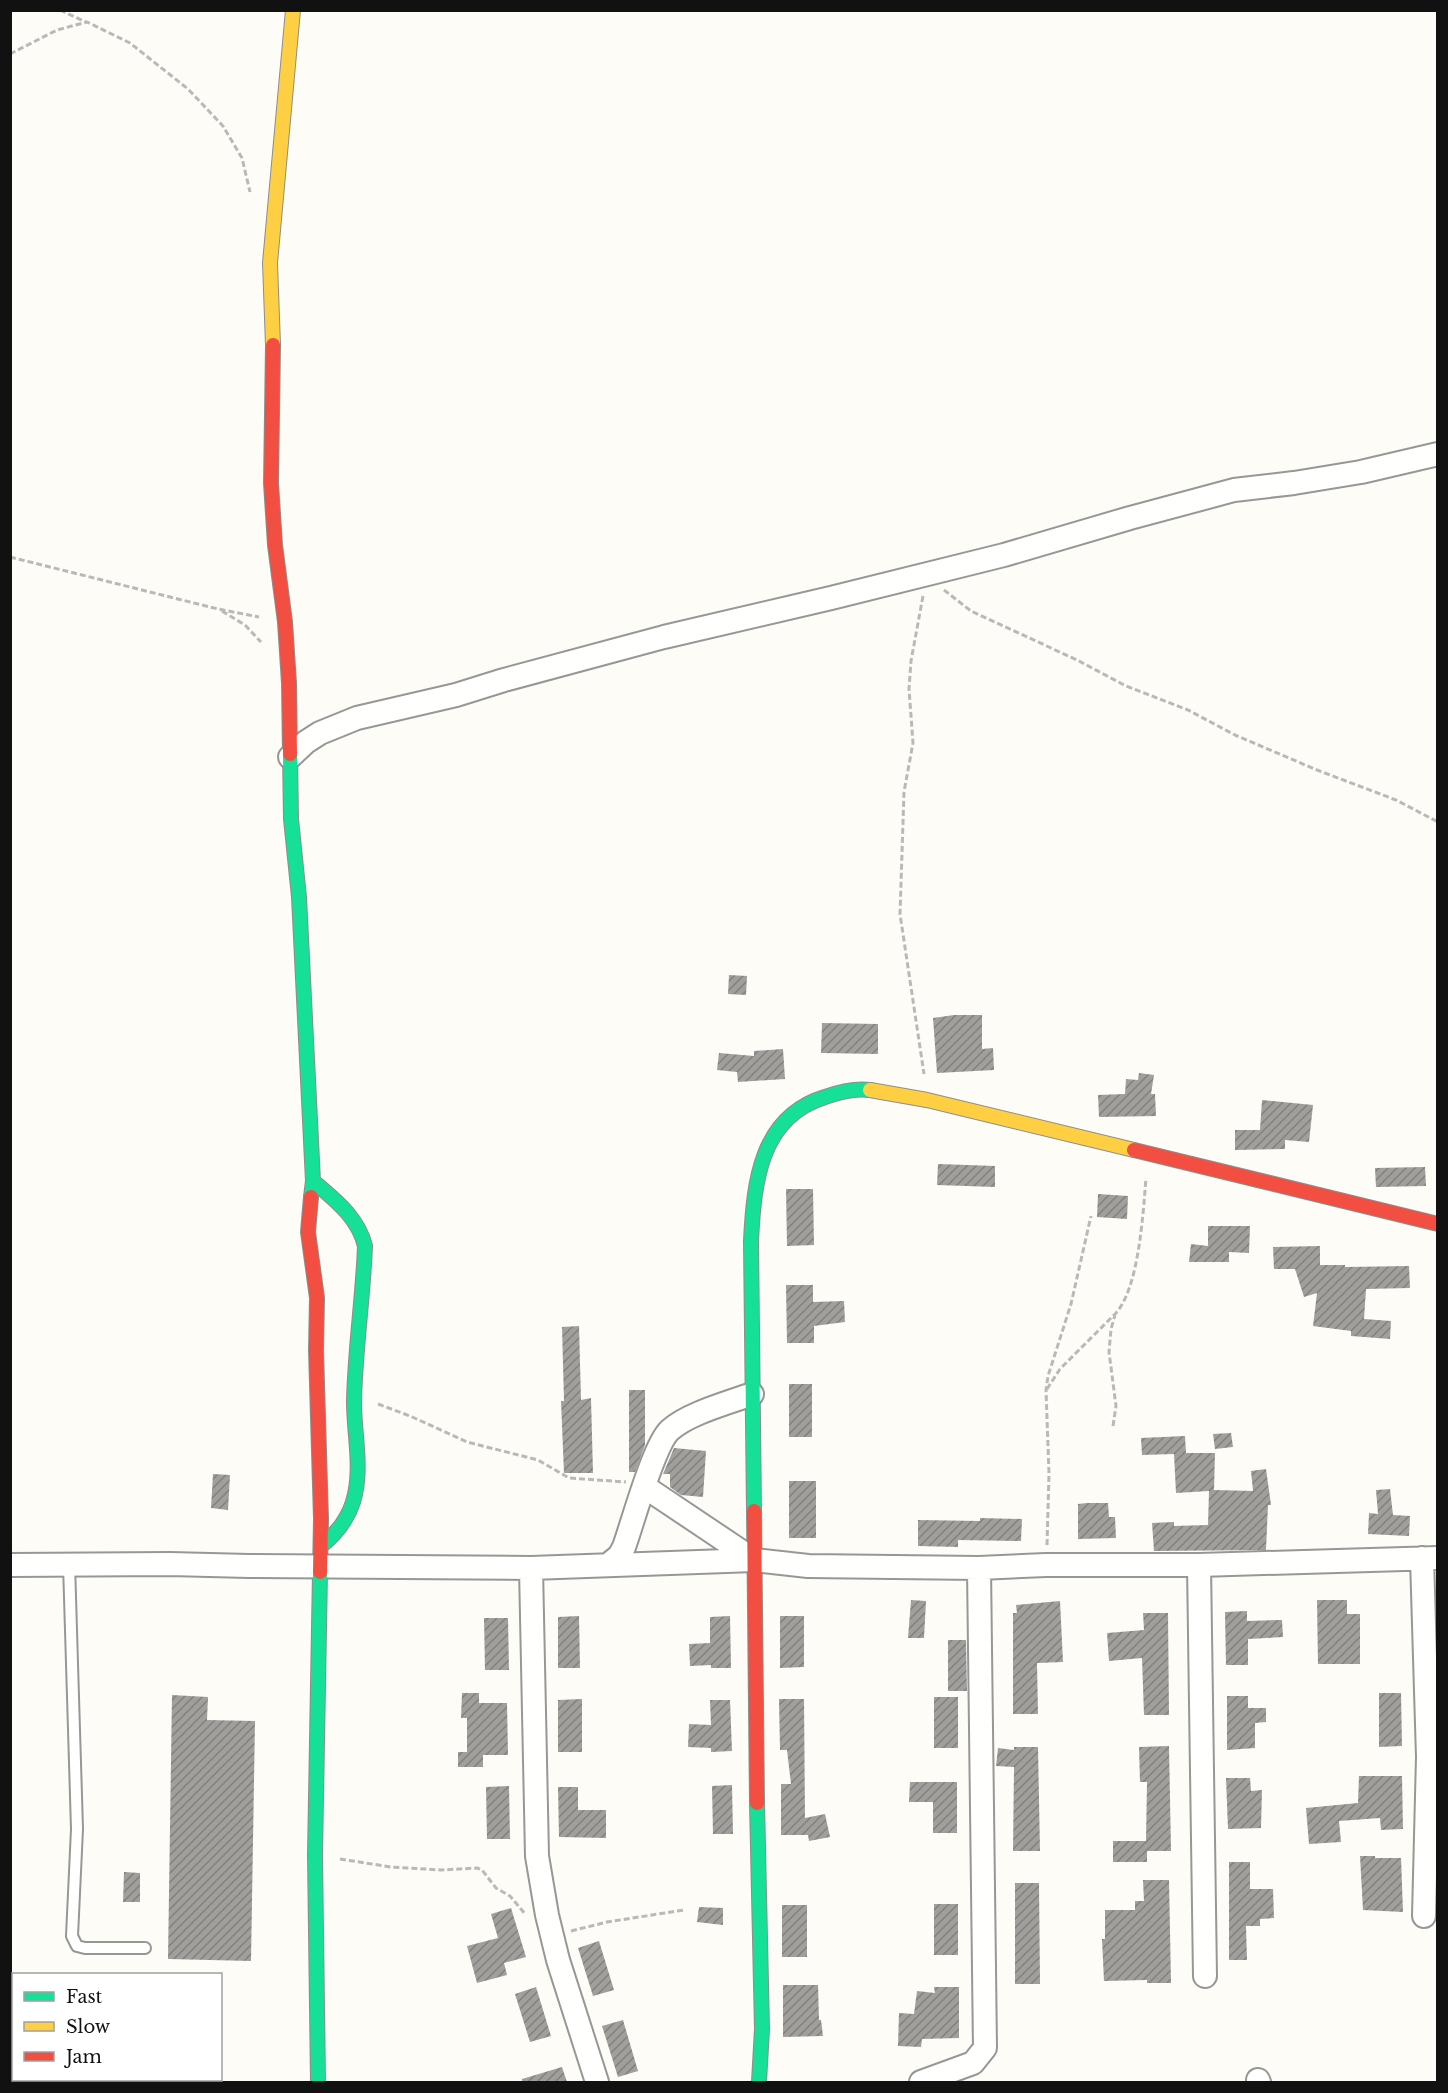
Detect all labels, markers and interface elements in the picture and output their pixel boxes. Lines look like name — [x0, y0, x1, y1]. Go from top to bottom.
legend — [12, 1973, 222, 2081]
text: Fast — [66, 1986, 103, 2008]
text: Slow — [66, 2016, 111, 2038]
text: Jam — [64, 2046, 102, 2068]

